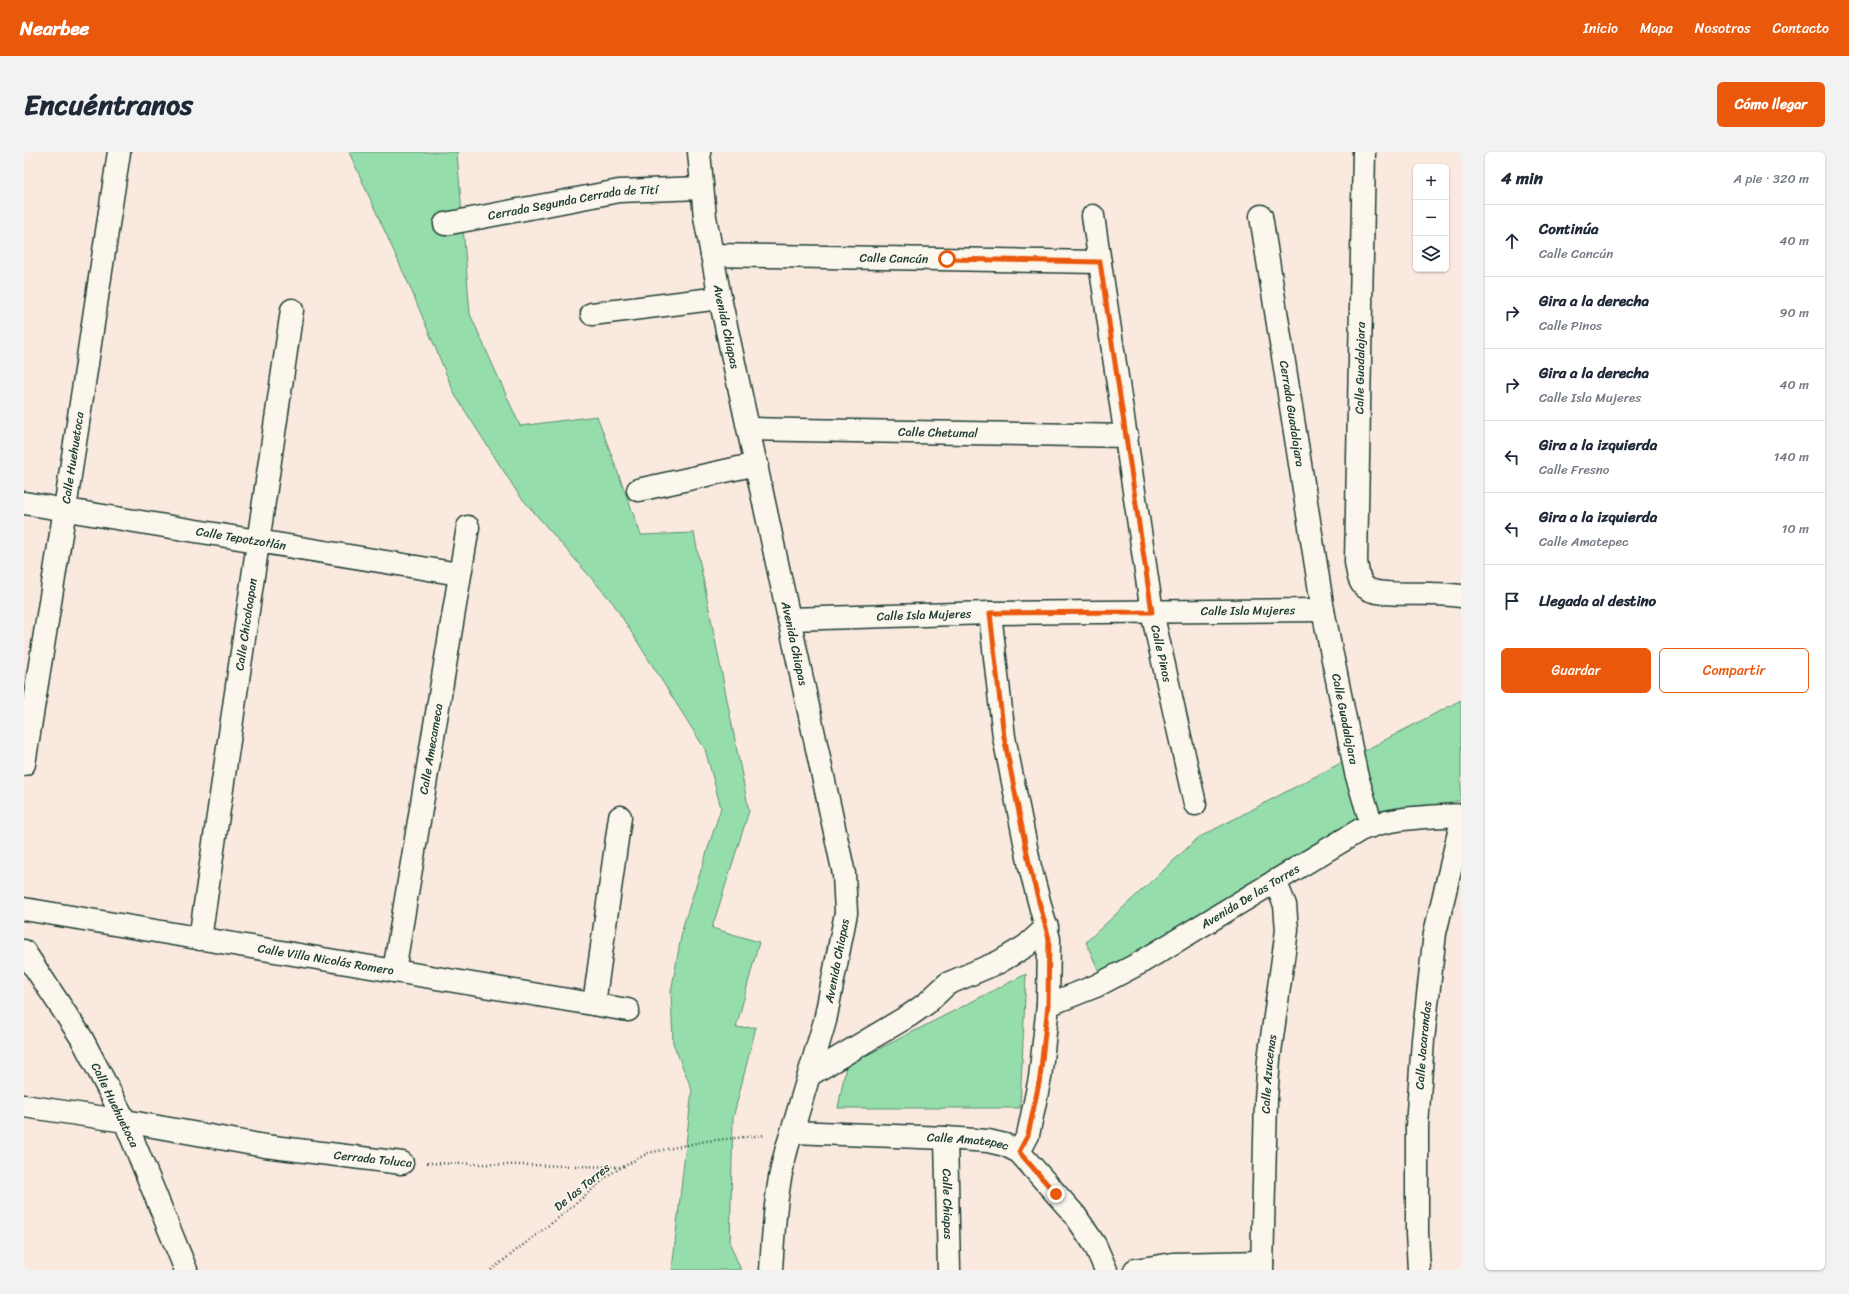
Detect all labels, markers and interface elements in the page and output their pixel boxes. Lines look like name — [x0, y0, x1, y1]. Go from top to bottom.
text: Nearbee — [20, 12, 89, 45]
text: Inicio — [1583, 16, 1618, 41]
text: Mapa — [1640, 16, 1673, 41]
text: Nosotros — [1695, 16, 1750, 41]
text: Contacto — [1772, 16, 1829, 41]
text: Encuéntranos — [24, 80, 193, 129]
button: Cómo llegar — [1717, 82, 1825, 127]
text: 4 min — [1501, 163, 1543, 193]
map controls — [1413, 164, 1449, 272]
button: + — [1413, 164, 1449, 200]
text: A pie · 320 m — [1733, 167, 1809, 190]
street label: Cerrada Segunda Cerrada de Tití — [486, 179, 660, 227]
button: − — [1413, 200, 1449, 236]
text: Continúa — [1539, 216, 1598, 242]
text: 40 m — [1779, 229, 1809, 252]
icon: ahead — [1501, 230, 1523, 252]
button: layers — [1413, 236, 1449, 272]
text: Calle Cancún — [1539, 242, 1613, 265]
street label: Calle Cancún — [859, 247, 929, 270]
route start — [938, 250, 956, 268]
street label: Avenida Chiapas — [707, 282, 746, 371]
text: Gira a la derecha — [1539, 288, 1649, 314]
text: 90 m — [1779, 301, 1809, 324]
icon: right — [1501, 302, 1523, 324]
text: Calle Pinos — [1539, 314, 1602, 337]
street label: Calle Guadalajara — [1348, 321, 1372, 414]
street label: Cerrada Guadalajara — [1273, 359, 1311, 468]
text: Gira a la derecha — [1539, 360, 1649, 386]
text: 40 m — [1779, 373, 1809, 396]
icon: right — [1501, 374, 1523, 396]
text: Calle Isla Mujeres — [1539, 386, 1641, 409]
street label: Calle Huehuetoca — [55, 409, 91, 505]
street label: Calle Chetumal — [898, 421, 979, 444]
text: Gira a la izquierda — [1539, 432, 1657, 458]
text: 140 m — [1774, 445, 1809, 468]
icon: left — [1501, 446, 1523, 468]
text: Calle Fresno — [1539, 458, 1609, 481]
text: Gira a la izquierda — [1539, 504, 1657, 530]
text: 10 m — [1782, 517, 1809, 540]
icon: left — [1501, 518, 1523, 540]
street label: Calle Tepotzotlán — [194, 520, 288, 557]
text: Calle Amatepec — [1539, 530, 1629, 553]
street label: Calle Chicoloapan — [228, 576, 264, 672]
text: Llegada al destino — [1539, 588, 1656, 614]
icon: arrive — [1501, 590, 1523, 612]
street label: Avenida Chiapas — [774, 598, 814, 688]
street label: Calle Isla Mujeres — [1201, 599, 1296, 622]
street label: Calle Isla Mujeres — [876, 603, 972, 627]
street label: Calle Pinos — [1144, 623, 1179, 685]
button: Guardar — [1501, 648, 1651, 693]
button: Compartir — [1659, 648, 1809, 693]
street label: Calle Guadalajara — [1325, 672, 1365, 767]
street label: Calle Amecameca — [413, 702, 449, 796]
street label: Avenida De las Torres — [1195, 858, 1304, 935]
street label: Avenida Chiapas — [818, 917, 856, 1006]
street label: Calle Villa Nicolás Romero — [256, 937, 396, 982]
street label: Calle Jacarandas — [1409, 999, 1438, 1090]
street label: Calle Azucenas — [1255, 1033, 1283, 1114]
street label: Calle Huehuetoca — [85, 1059, 146, 1152]
street label: Calle Amatepec — [926, 1126, 1013, 1157]
street label: Cerrada Toluca — [333, 1144, 413, 1174]
street label: De las Torres — [549, 1157, 616, 1217]
street label: Calle Chiapas — [936, 1168, 959, 1240]
route end — [1047, 1185, 1065, 1203]

